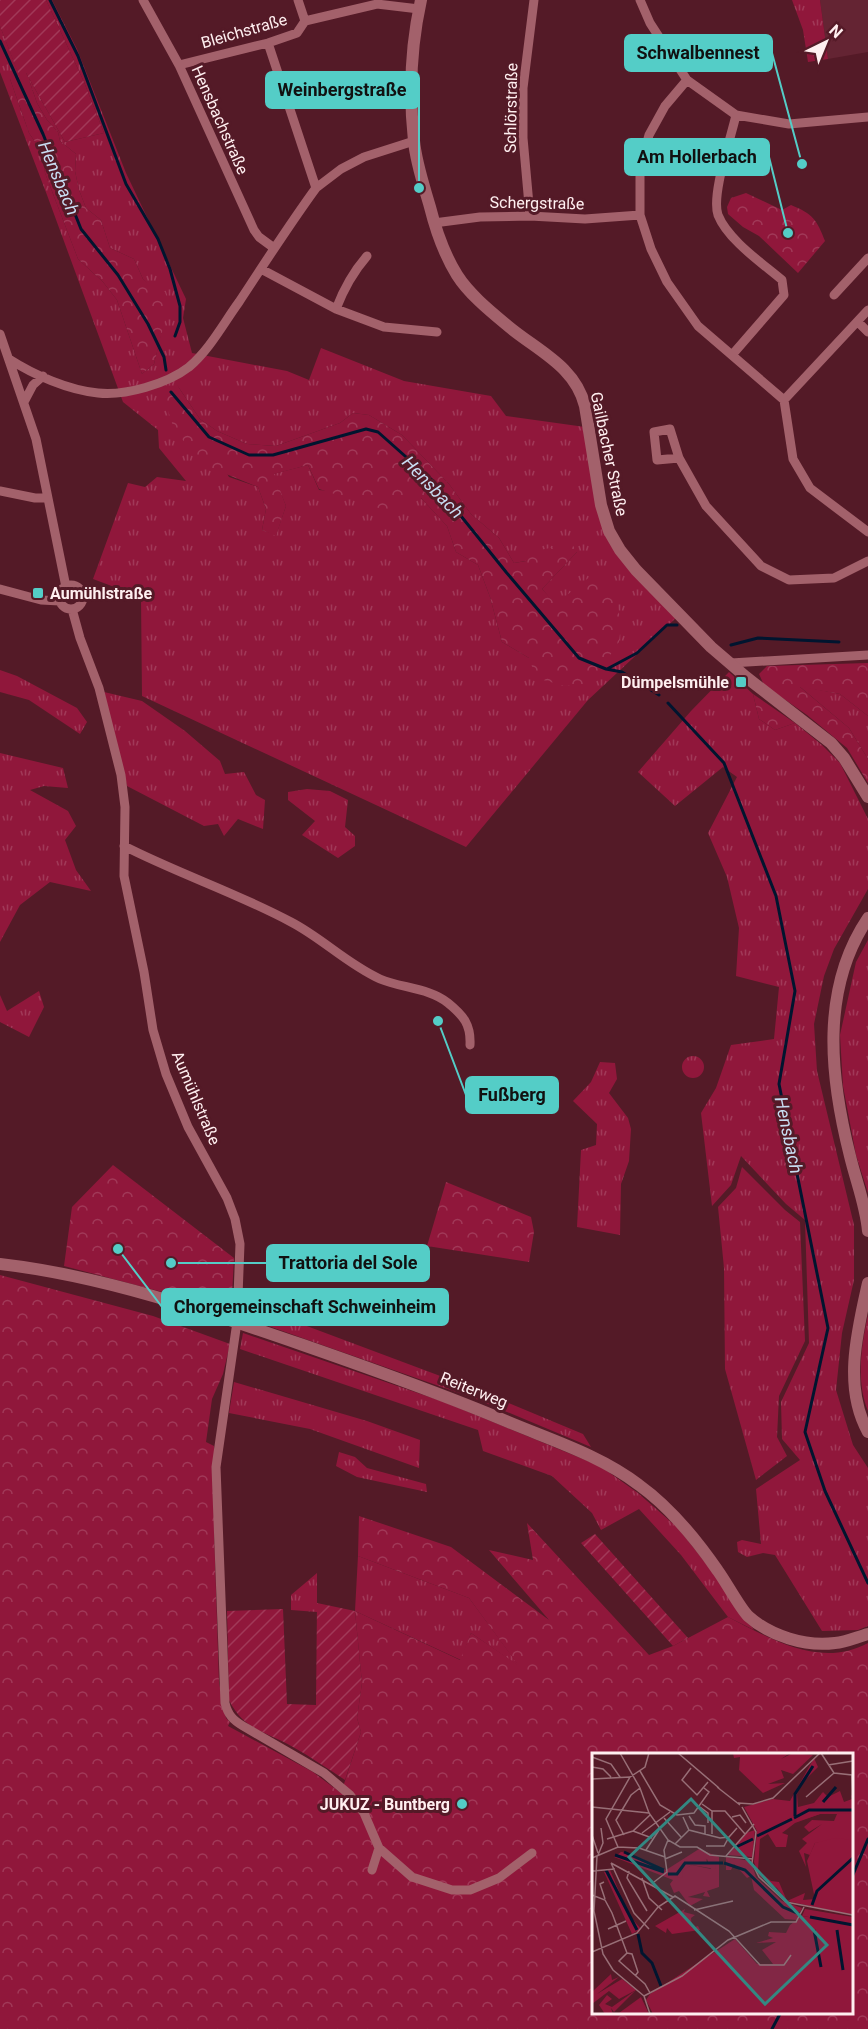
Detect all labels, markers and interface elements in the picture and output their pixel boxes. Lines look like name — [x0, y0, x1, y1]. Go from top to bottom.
street label: Bleichstraße — [199, 10, 289, 52]
north arrow — [796, 12, 856, 72]
text: N — [825, 21, 846, 42]
callout: Schwalbennest — [625, 35, 772, 71]
text: Schwalbennest — [636, 42, 760, 63]
street label: Hensbachstraße — [187, 63, 253, 177]
street label: Schlörstraße — [501, 63, 521, 153]
callout: Weinbergstraße — [266, 72, 419, 108]
text: Weinbergstraße — [278, 79, 407, 100]
water label: Hensbach — [34, 138, 84, 218]
callout: Am Hollerbach — [625, 139, 769, 175]
text: Am Hollerbach — [637, 146, 757, 167]
street label: Schergstraße — [489, 193, 585, 213]
street label: Gailbacher Straße — [587, 390, 631, 518]
water label: Hensbach — [398, 451, 468, 523]
place label: Aumühlstraße — [50, 584, 153, 603]
marker: Aumühlstraße — [31, 586, 45, 600]
place label: Dümpelsmühle — [621, 673, 729, 692]
marker: Dümpelsmühle — [734, 675, 748, 689]
street label: Aumühlstraße — [168, 1048, 224, 1148]
callout: Fußberg — [466, 1077, 558, 1113]
text: Fußberg — [478, 1084, 546, 1105]
water label: Hensbach — [771, 1094, 807, 1176]
callout: Trattoria del Sole — [267, 1245, 429, 1281]
text: Trattoria del Sole — [279, 1252, 418, 1273]
callout: Chorgemeinschaft Schweinheim — [162, 1289, 448, 1325]
text: Chorgemeinschaft Schweinheim — [174, 1296, 436, 1317]
street label: Reiterweg — [438, 1368, 510, 1412]
inset map — [592, 1753, 853, 2014]
place label: JUKUZ - Buntberg — [320, 1795, 450, 1814]
marker: JUKUZ - Buntberg — [455, 1797, 469, 1811]

